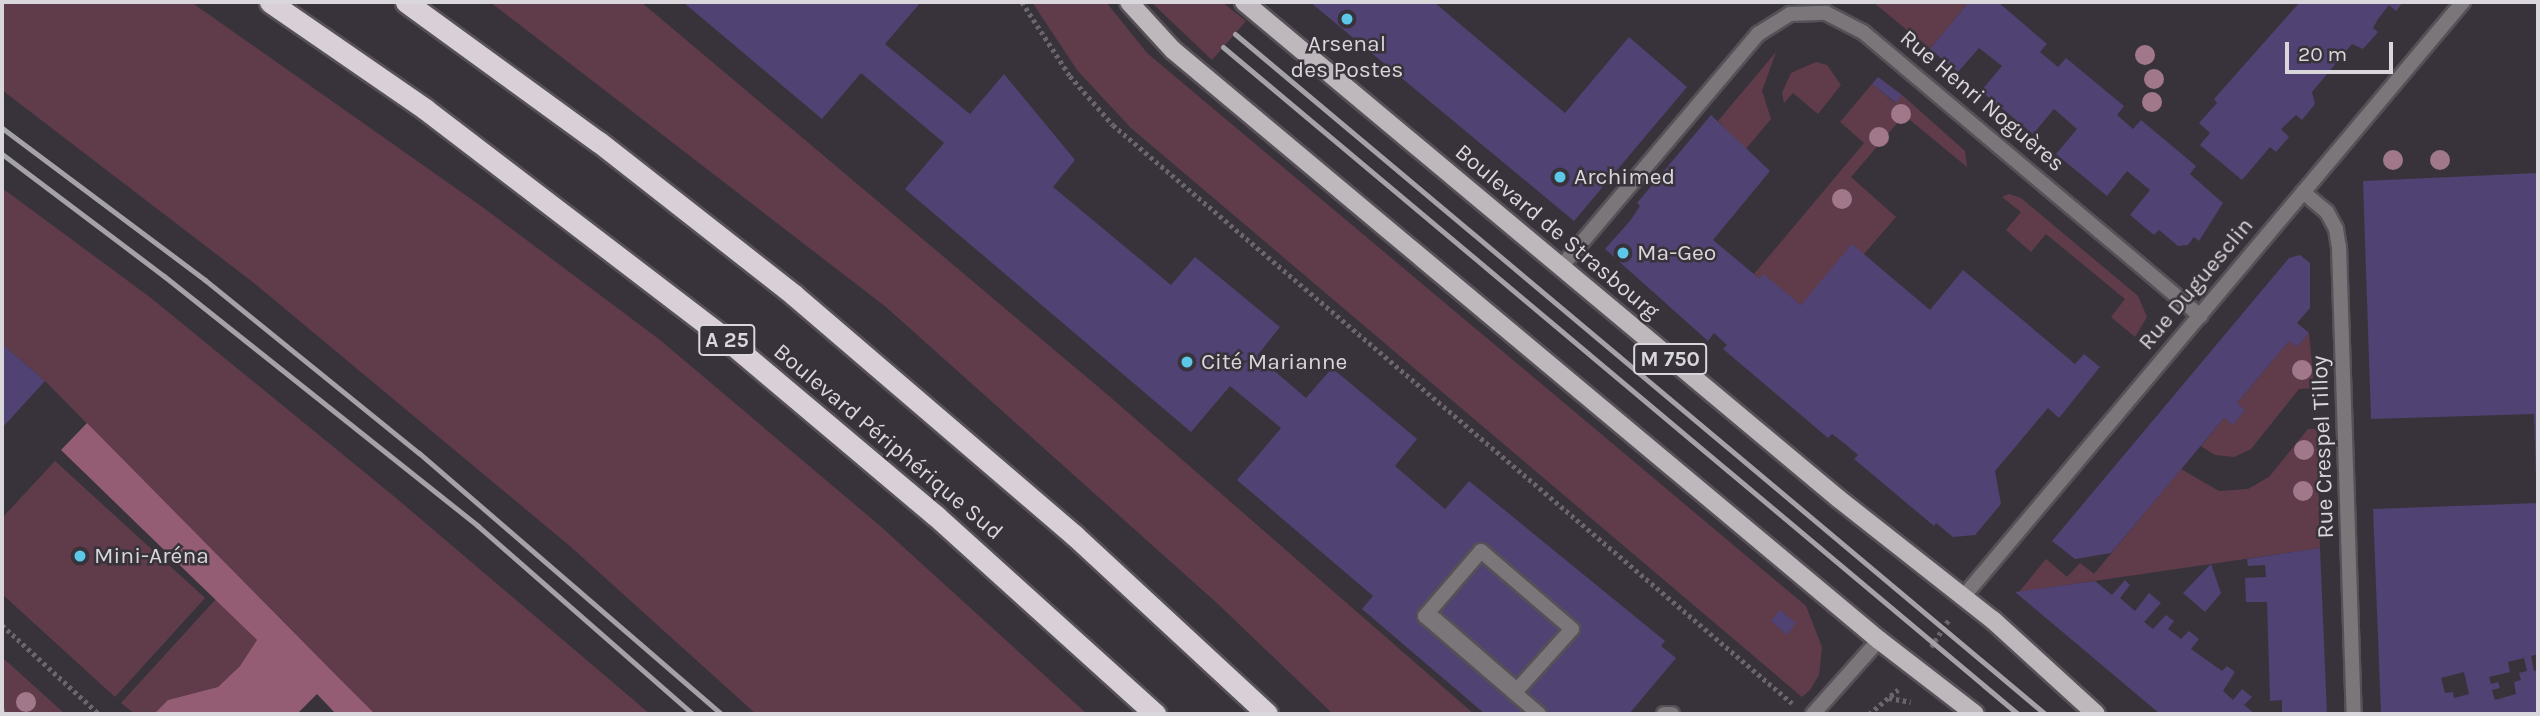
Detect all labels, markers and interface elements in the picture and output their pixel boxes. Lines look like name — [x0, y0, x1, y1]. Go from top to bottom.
marker: Arsenal des Postes — [1339, 11, 1355, 27]
street label: Rue Henri Noguères — [1894, 24, 2070, 178]
scale bar — [2288, 28, 2396, 72]
place label: Arsenal des Postes — [1291, 30, 1403, 84]
text: 20 m — [2298, 42, 2347, 66]
street label: Boulevard de Strasbourg — [1449, 138, 1665, 326]
place label: Archimed — [1574, 163, 1675, 191]
marker: Archimed — [1552, 169, 1568, 185]
street label: Rue Duguesclin — [2133, 212, 2259, 356]
place label: Ma-Geo — [1637, 239, 1716, 267]
marker: Ma-Geo — [1615, 245, 1631, 261]
road number: A 25 — [697, 322, 757, 358]
street label: Boulevard Périphérique Sud — [768, 338, 1008, 546]
road number: M 750 — [1632, 342, 1708, 376]
place label: Cité Marianne — [1201, 348, 1347, 376]
marker: Cité Marianne — [1179, 354, 1195, 370]
street label: Rue Crespel Tilloy — [2306, 355, 2340, 539]
place label: Mini-Aréna — [94, 542, 209, 570]
marker: Mini-Aréna — [72, 548, 88, 564]

